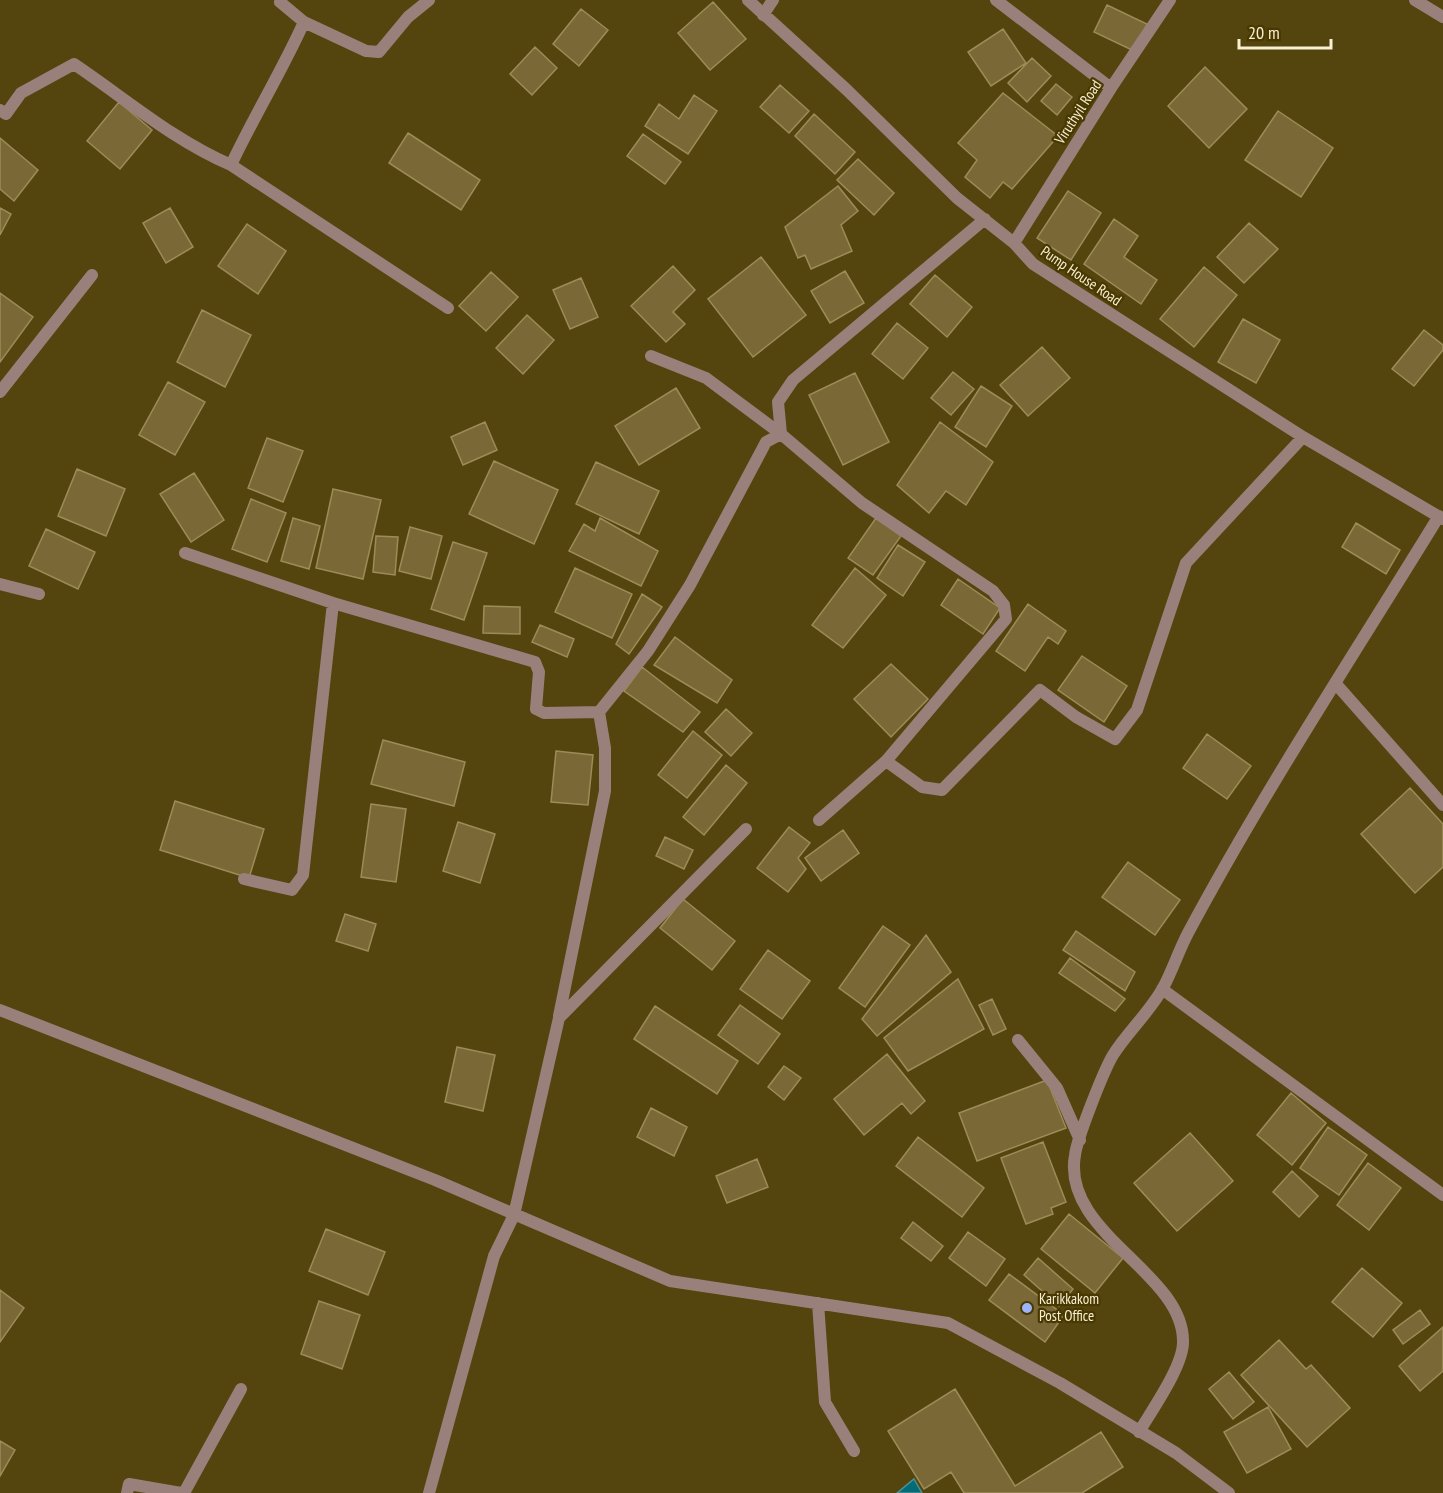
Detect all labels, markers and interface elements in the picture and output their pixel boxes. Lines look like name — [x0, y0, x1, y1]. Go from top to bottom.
scale bar — [1239, 12, 1330, 50]
text: 20 m — [1248, 21, 1280, 44]
street label: Viruthyil Road — [1049, 76, 1105, 148]
street label: Pump House Road — [1037, 242, 1125, 310]
place label: Karikkakom Post Office — [1039, 1289, 1099, 1325]
marker: Karikkakom Post Office — [1020, 1301, 1034, 1315]

